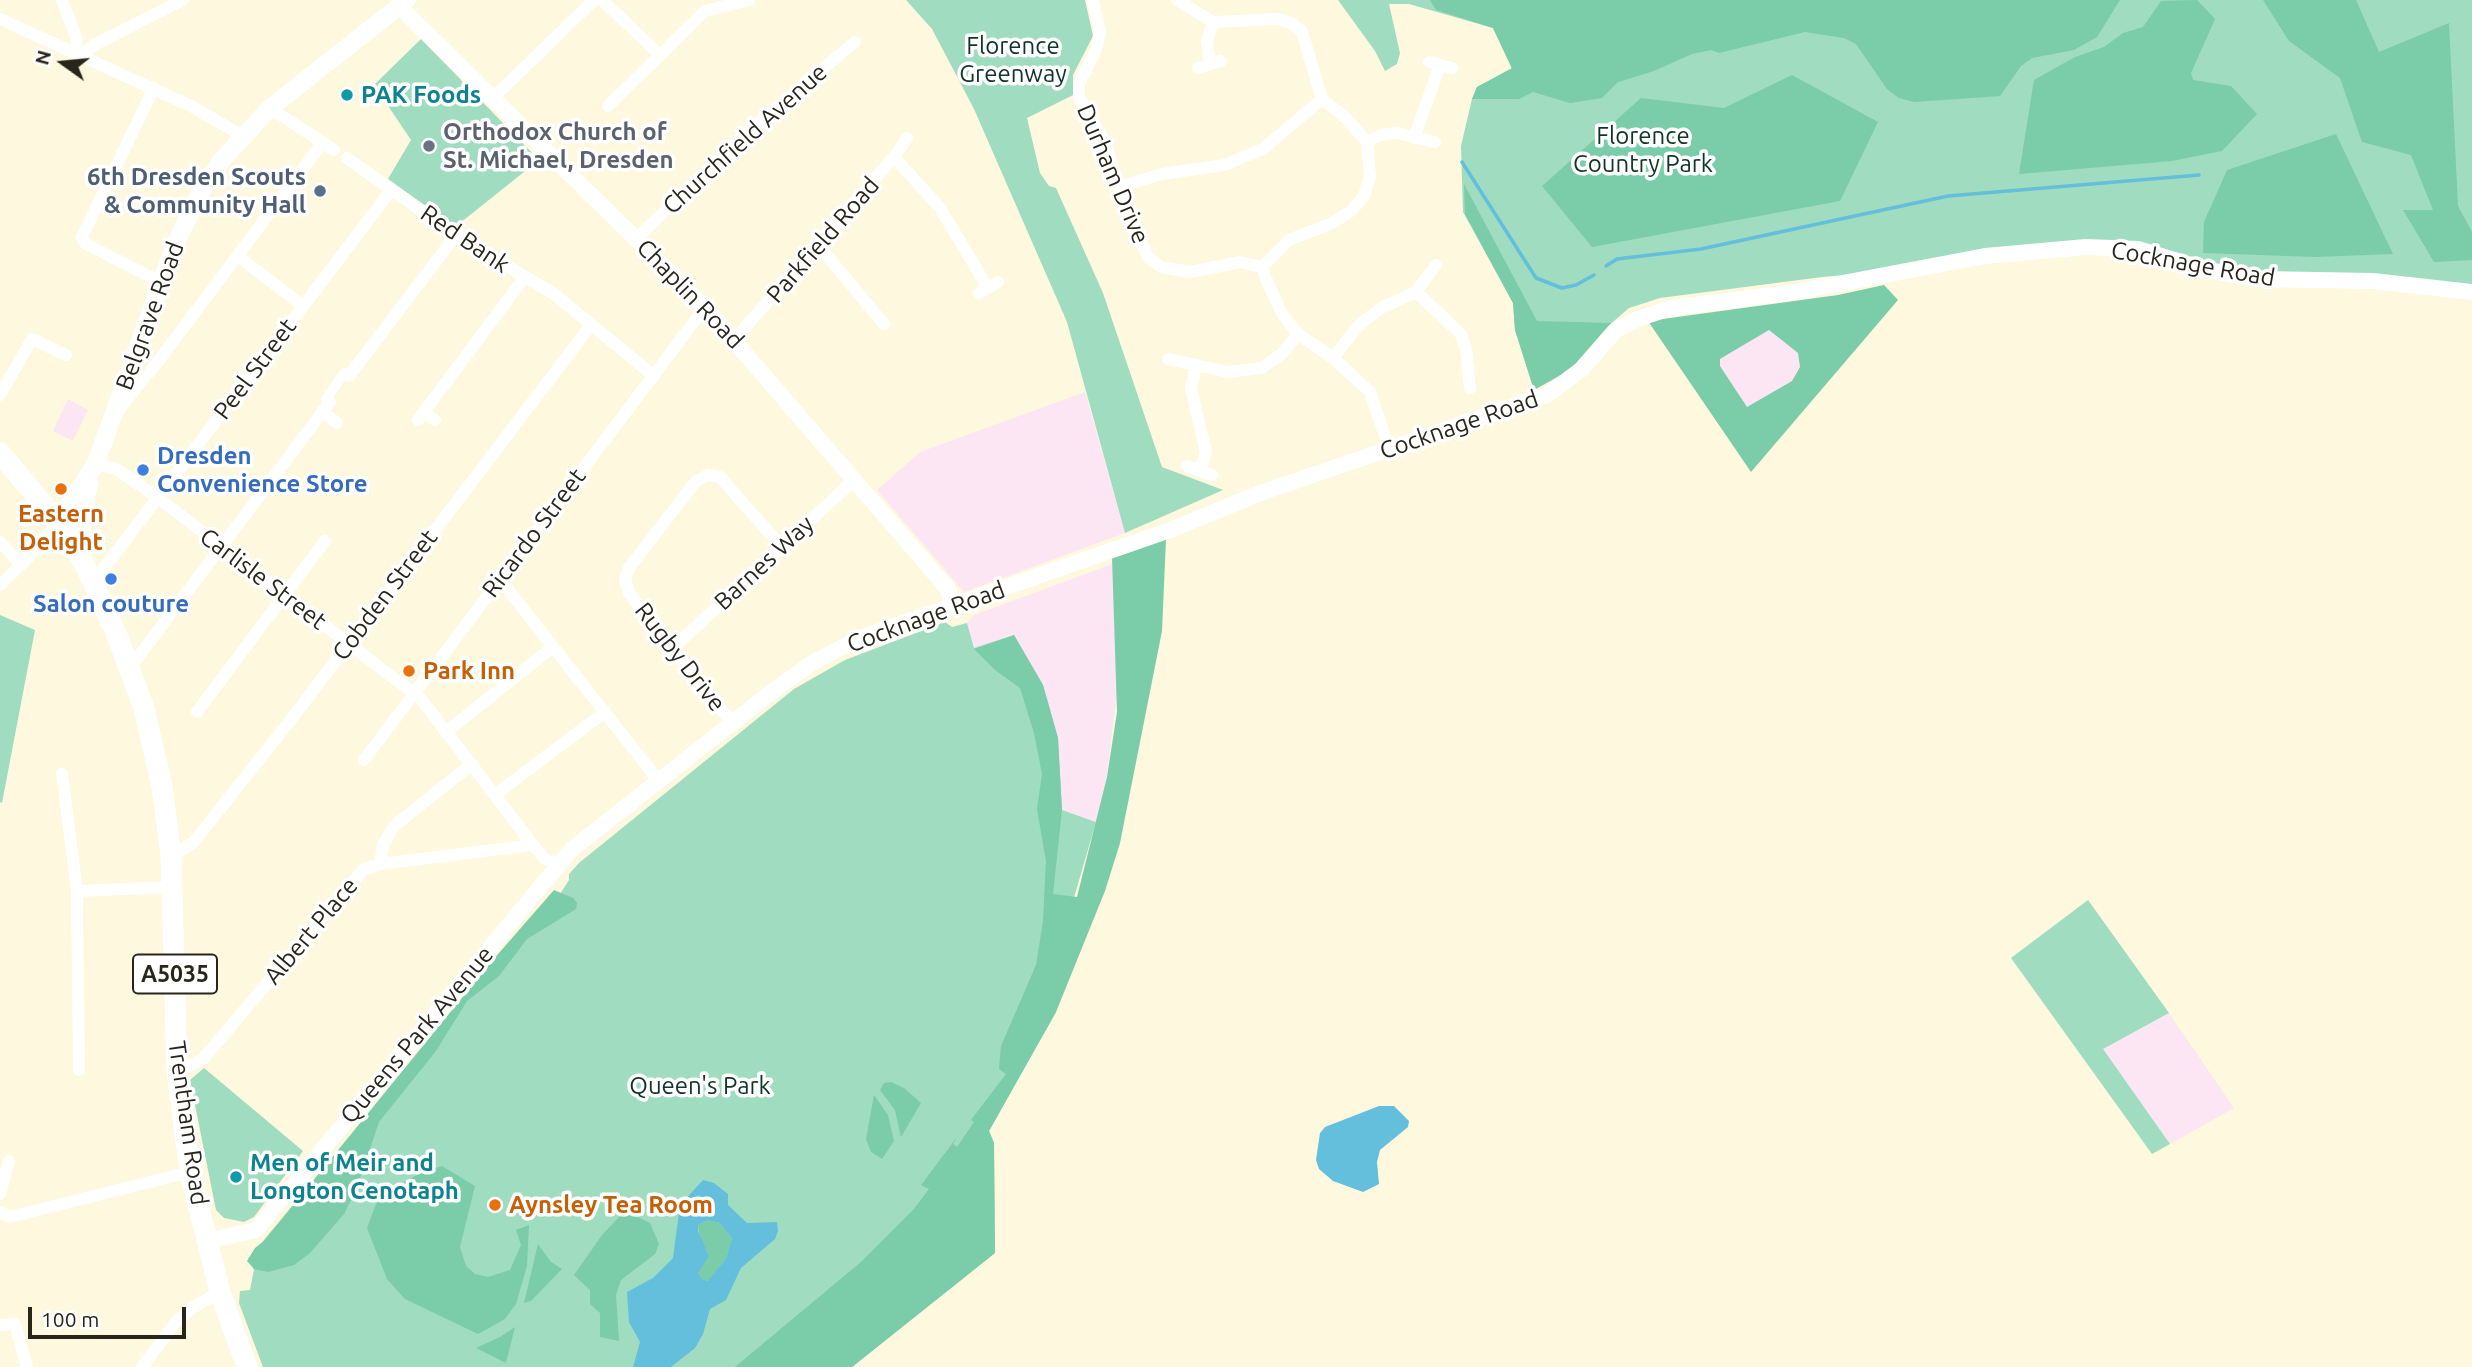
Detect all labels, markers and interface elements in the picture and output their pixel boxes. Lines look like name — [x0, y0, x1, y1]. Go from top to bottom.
north arrow — [28, 28, 98, 98]
park label: Florence Greenway — [959, 32, 1067, 88]
text: N — [30, 48, 55, 67]
street label: Churchfield Avenue — [657, 58, 833, 220]
place label: PAK Foods — [361, 81, 481, 109]
marker: PAK Foods — [339, 87, 355, 103]
street label: Durham Drive — [1071, 100, 1155, 248]
place label: Orthodox Church of St. Michael, Dresden — [443, 118, 674, 174]
park label: Florence Country Park — [1573, 122, 1713, 178]
marker: Orthodox Church of St. Michael, Dresden — [421, 138, 437, 154]
place label: 6th Dresden Scouts & Community Hall — [87, 163, 306, 219]
street label: Parkfield Road — [761, 171, 885, 309]
marker: 6th Dresden Scouts & Community Hall — [312, 183, 328, 199]
street label: Red Bank — [415, 199, 515, 279]
street label: Chaplin Road — [631, 233, 749, 355]
street label: Cocknage Road — [2109, 235, 2277, 293]
street label: Belgrave Road — [110, 238, 190, 394]
street label: Peel Street — [208, 313, 302, 425]
street label: Cocknage Road — [1376, 384, 1542, 466]
place label: Dresden Convenience Store — [157, 442, 368, 498]
marker: Dresden Convenience Store — [135, 462, 151, 478]
street label: Ricardo Street — [476, 463, 592, 603]
marker: Eastern Delight — [53, 481, 69, 497]
place label: Eastern Delight — [18, 500, 104, 556]
street label: Barnes Way — [708, 510, 820, 616]
street label: Carlisle Street — [194, 522, 332, 636]
street label: Cobden Street — [326, 524, 444, 666]
marker: Salon couture — [103, 571, 119, 587]
street label: Cocknage Road — [843, 575, 1009, 659]
place label: Salon couture — [33, 590, 189, 618]
street label: Rugby Drive — [629, 597, 731, 717]
place label: Park Inn — [423, 657, 515, 685]
marker: Park Inn — [401, 663, 417, 679]
street label: Albert Place — [258, 872, 364, 990]
street label: Queens Park Avenue — [334, 941, 500, 1129]
road number: A5035 — [133, 954, 217, 993]
street label: Trentham Road — [162, 1039, 214, 1207]
park label: Queen's Park — [629, 1072, 771, 1100]
place label: Men of Meir and Longton Cenotaph — [250, 1149, 459, 1205]
marker: Men of Meir and Longton Cenotaph — [228, 1169, 244, 1185]
place label: Aynsley Tea Room — [509, 1191, 713, 1219]
marker: Aynsley Tea Room — [487, 1197, 503, 1213]
scale bar — [32, 1294, 189, 1338]
text: 100 m — [41, 1307, 99, 1331]

